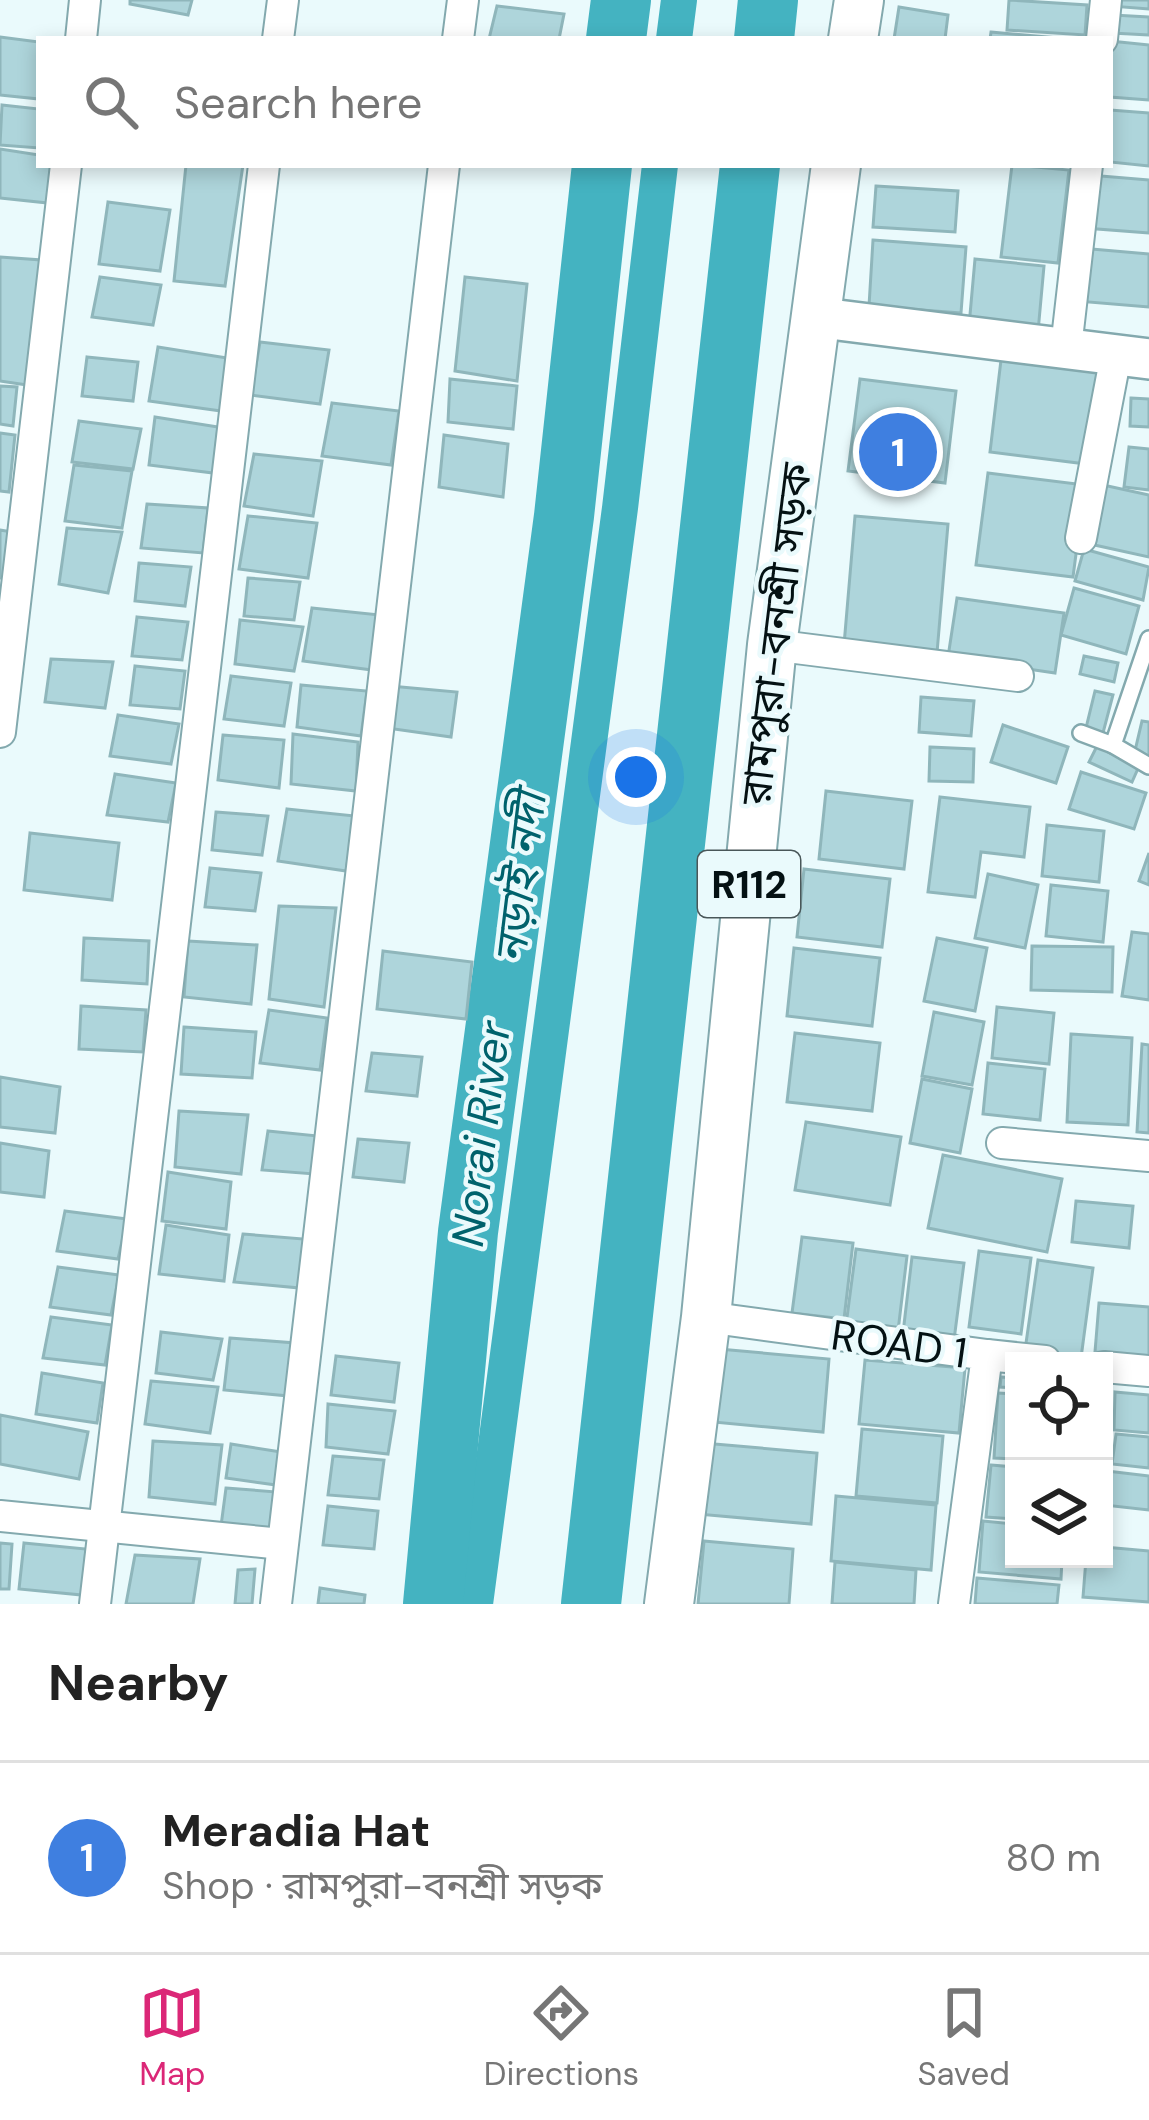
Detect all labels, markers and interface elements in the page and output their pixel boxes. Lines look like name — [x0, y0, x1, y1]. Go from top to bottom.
search box — [36, 36, 1113, 168]
icon: search — [78, 69, 144, 135]
text: Search here — [174, 73, 422, 132]
pin: 1 — [859, 407, 937, 497]
street label: রামপুরা-বনশ্রী সড়ক — [728, 459, 824, 809]
your location — [606, 747, 666, 807]
water label: নড়াই নদী — [480, 781, 561, 967]
road number: R112 — [698, 851, 800, 917]
water label: Norai River — [438, 1017, 524, 1250]
street label: ROAD 1 — [828, 1307, 970, 1381]
map controls — [1005, 1352, 1113, 1568]
button: locate — [1005, 1352, 1113, 1460]
button: layers — [1005, 1460, 1113, 1568]
text: Nearby — [48, 1649, 229, 1716]
text: Meradia Hat — [162, 1801, 430, 1860]
text: 1 — [80, 1832, 94, 1883]
text: 80 m — [1005, 1832, 1101, 1883]
text: Shop · রামপুরা-বনশ্রী সড়ক — [162, 1860, 603, 1911]
tab: Map — [139, 1980, 206, 2095]
tab: Directions — [484, 1980, 639, 2095]
tab: Saved — [917, 1980, 1010, 2095]

